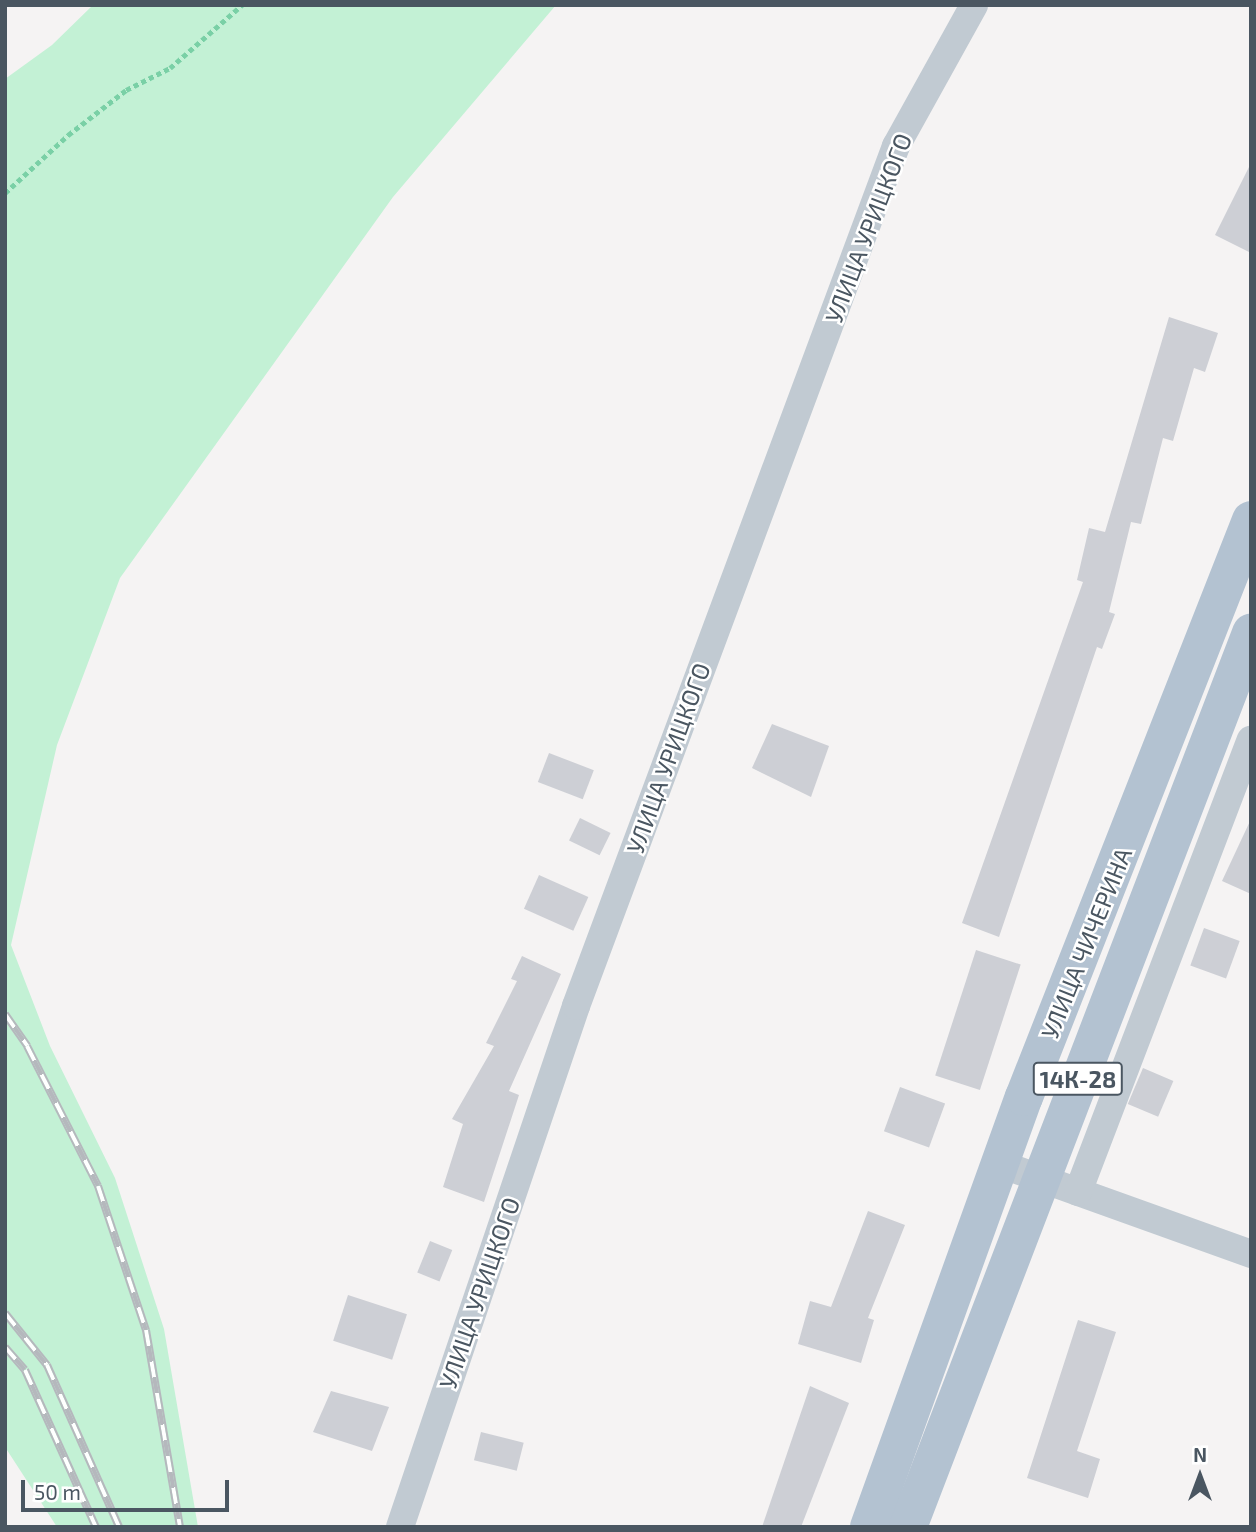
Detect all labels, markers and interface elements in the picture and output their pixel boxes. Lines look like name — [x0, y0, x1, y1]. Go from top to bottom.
street label: УЛИЦА УРИЦКОГО — [819, 129, 917, 327]
street label: УЛИЦА УРИЦКОГО — [620, 659, 716, 857]
street label: УЛИЦА ЧИЧЕРИНА — [1035, 843, 1137, 1043]
road number: 14К-28 — [1032, 1060, 1124, 1098]
street label: УЛИЦА УРИЦКОГО — [433, 1193, 525, 1393]
north arrow — [1165, 1441, 1235, 1511]
text: N — [1193, 1443, 1207, 1466]
scale bar — [24, 1466, 233, 1510]
text: 50 m — [34, 1479, 81, 1504]

